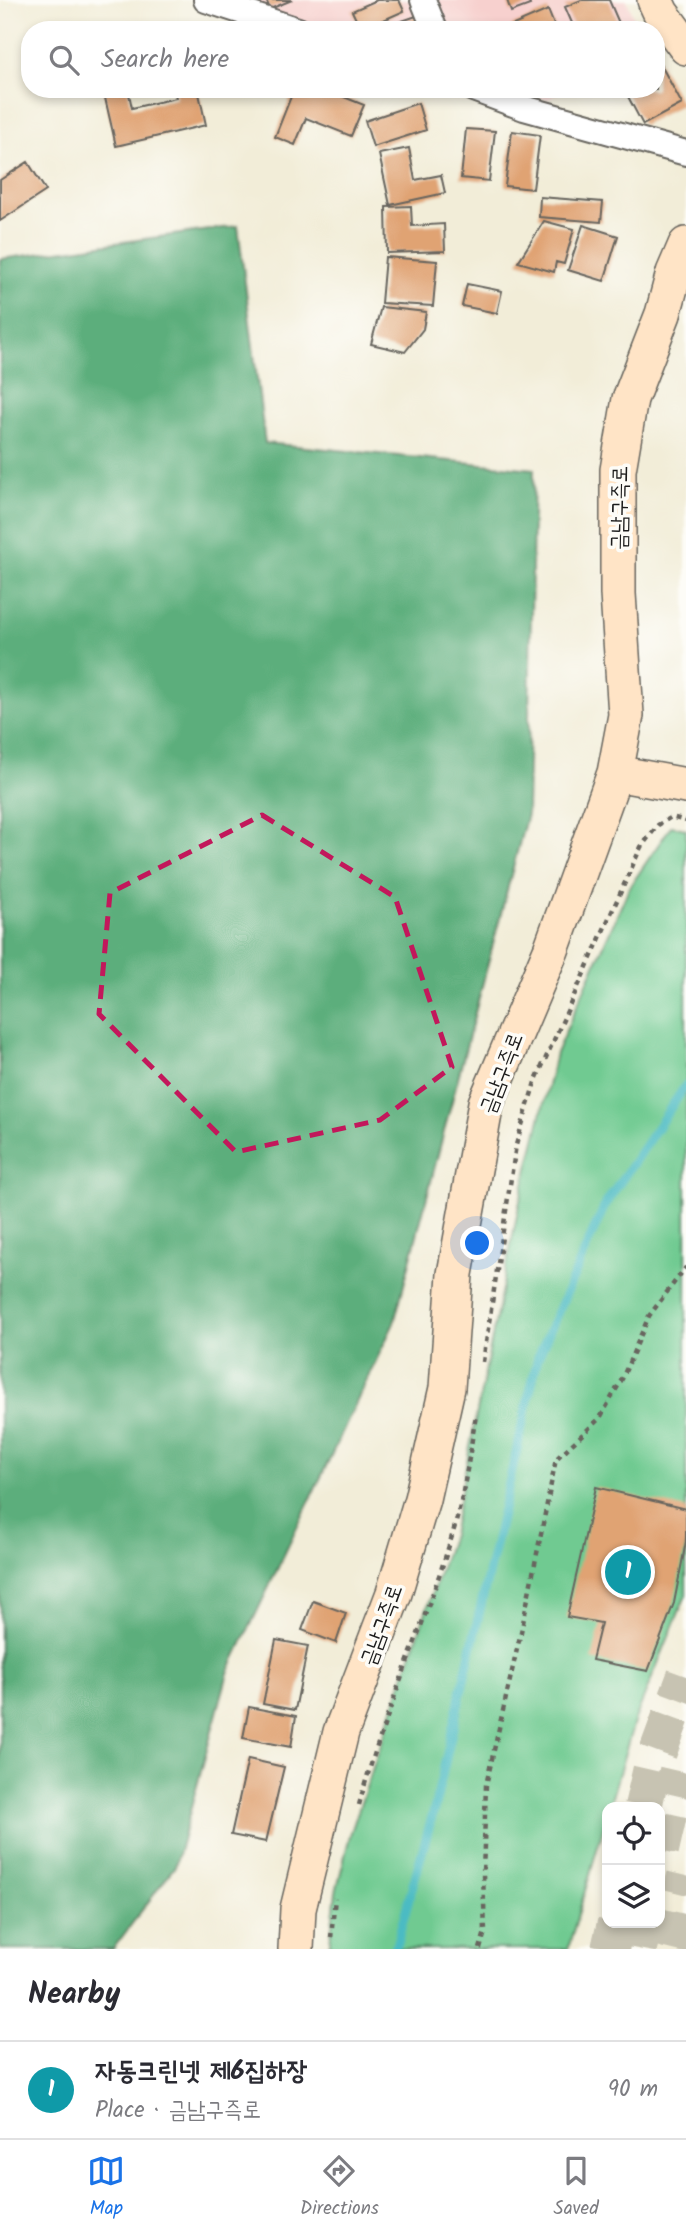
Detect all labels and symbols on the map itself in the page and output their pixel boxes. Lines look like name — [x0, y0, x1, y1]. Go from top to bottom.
street label: 금남구즉로 — [603, 465, 638, 551]
street label: 금남구즉로 — [472, 1028, 533, 1119]
your location — [460, 1226, 494, 1260]
pin: 1 — [605, 1546, 651, 1598]
street label: 금남구즉로 — [352, 1580, 412, 1671]

